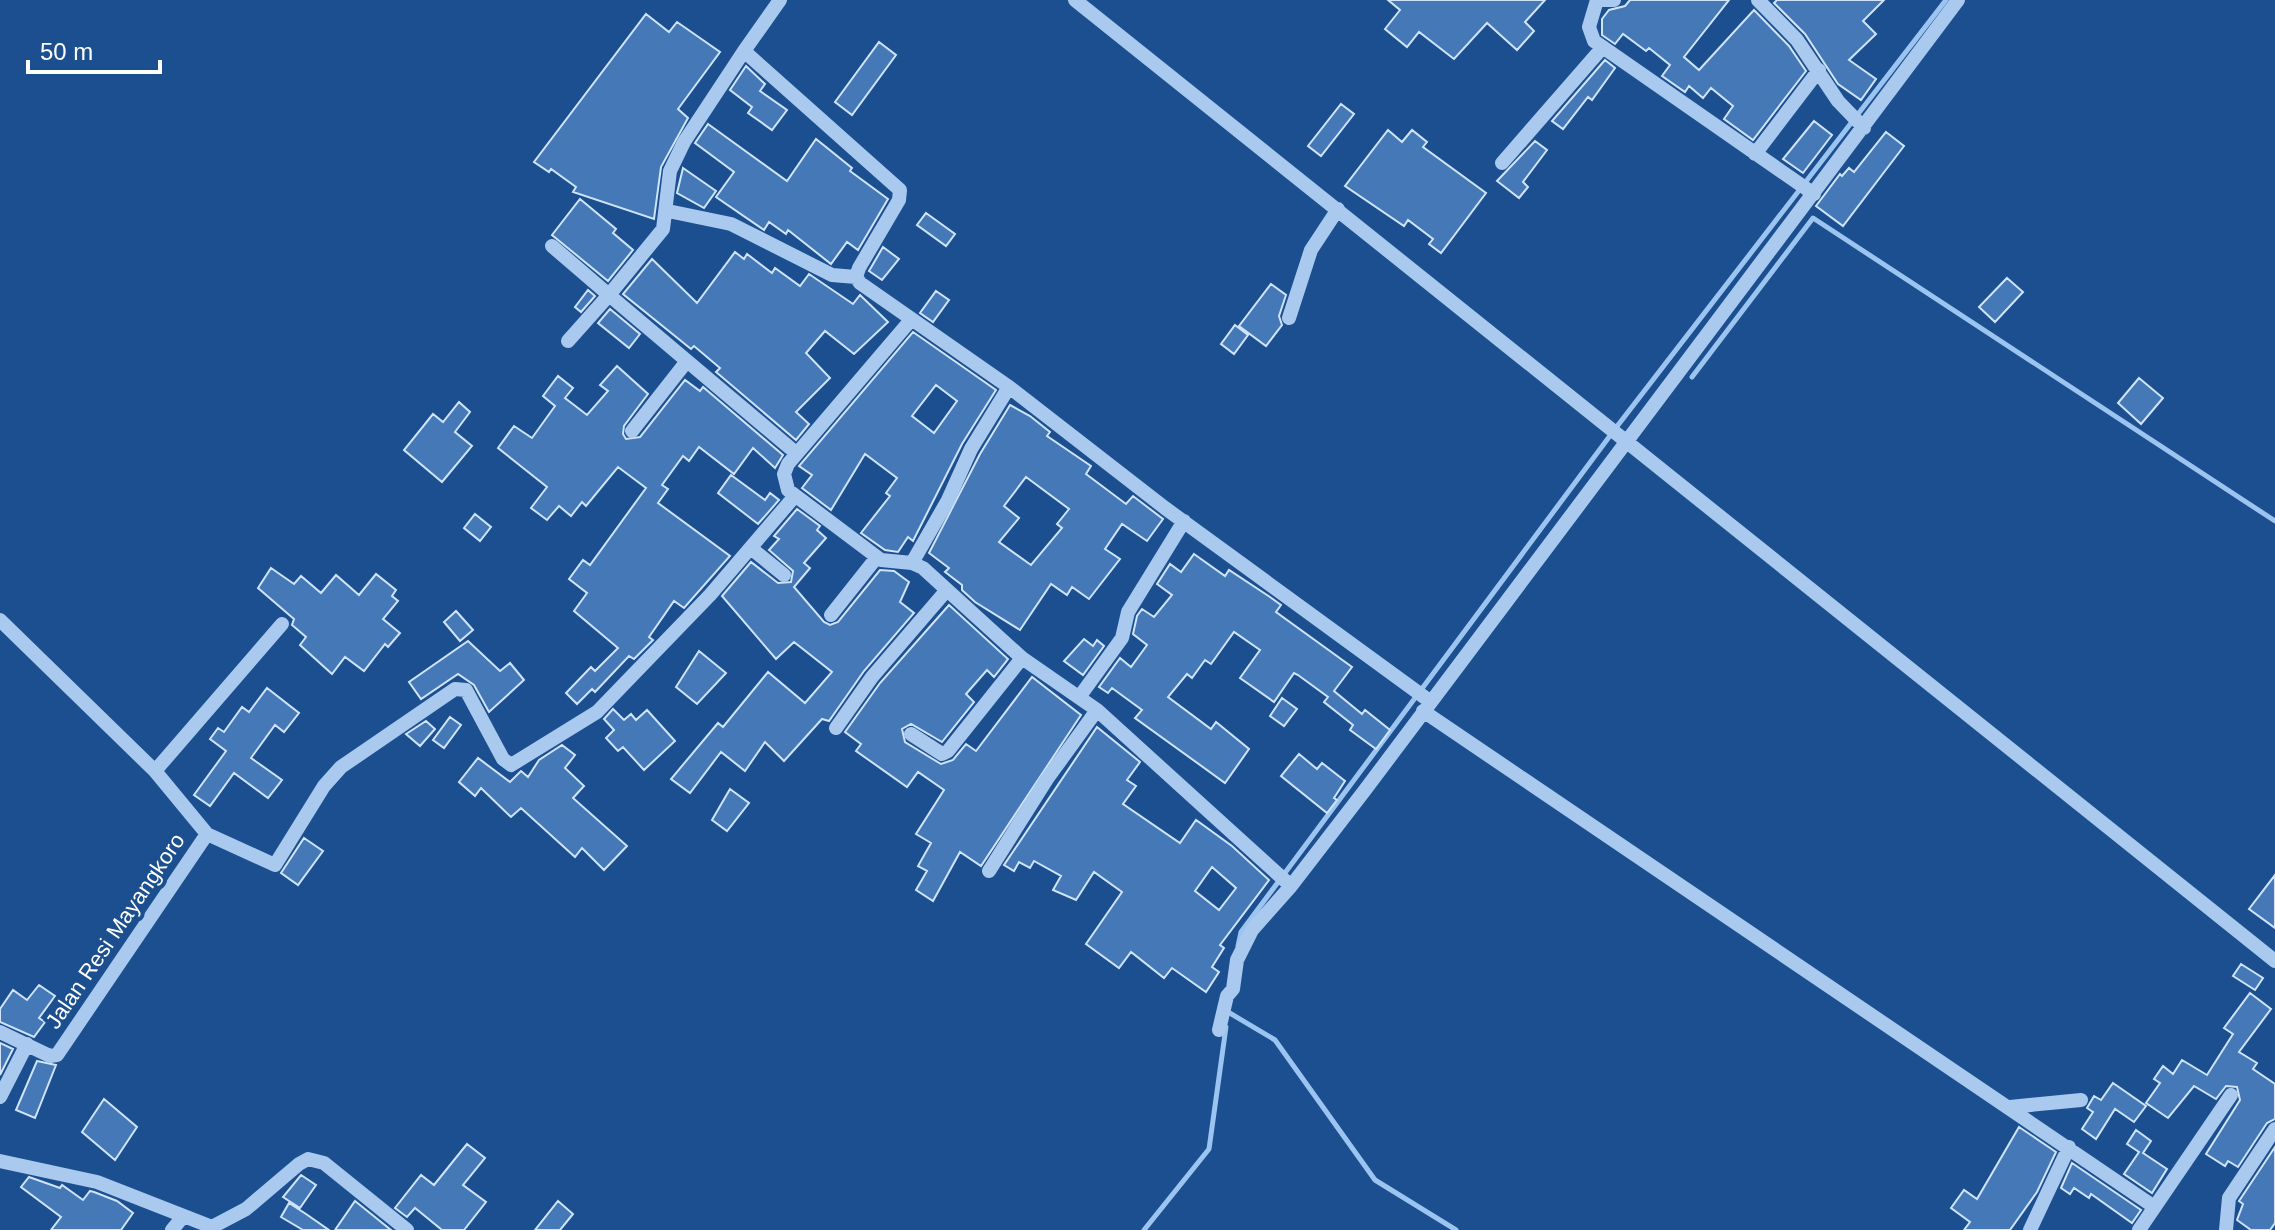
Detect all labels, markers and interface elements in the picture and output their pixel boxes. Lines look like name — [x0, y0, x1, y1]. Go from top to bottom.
scale bar — [28, 24, 160, 74]
text: 50 m — [40, 38, 93, 65]
street label: Jalan Resi Mayangkoro — [40, 829, 190, 1033]

